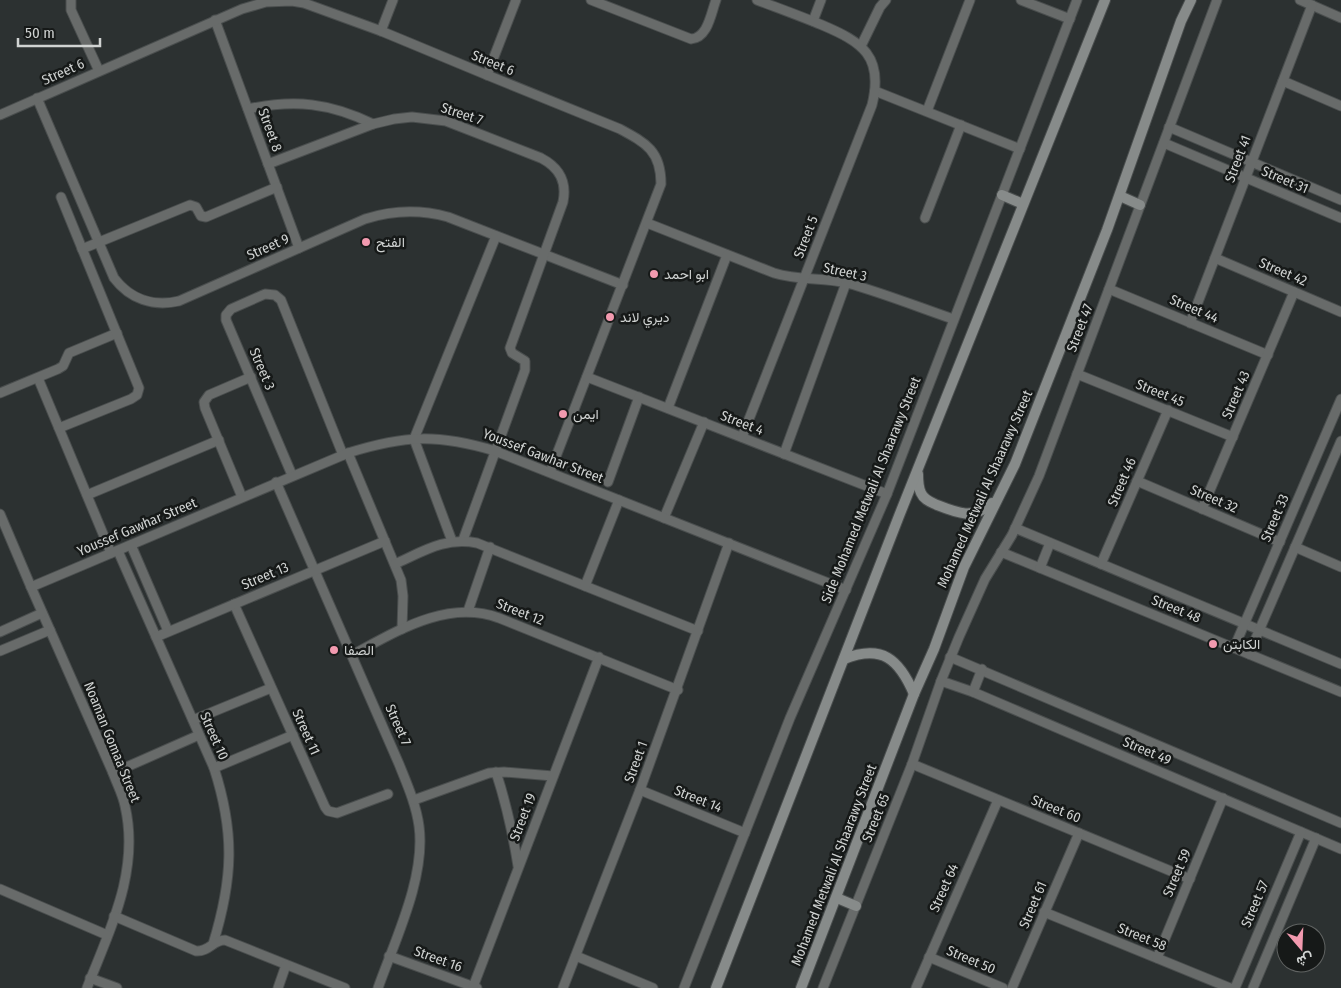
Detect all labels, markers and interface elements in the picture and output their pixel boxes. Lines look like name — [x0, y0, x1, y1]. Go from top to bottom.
scale bar — [18, 15, 100, 47]
text: 50 m — [25, 24, 55, 42]
street label: Street 6 — [469, 47, 517, 79]
street label: Street 6 — [39, 55, 87, 89]
street label: Street 7 — [439, 99, 486, 129]
street label: Street 8 — [254, 106, 286, 154]
street label: Street 41 — [1221, 133, 1255, 185]
street label: Street 31 — [1259, 163, 1311, 197]
street label: Street 5 — [790, 213, 822, 261]
street label: Street 9 — [244, 230, 292, 264]
place label: الفتح — [376, 234, 405, 253]
marker: الفتح — [360, 236, 372, 248]
street label: Street 42 — [1256, 254, 1310, 290]
street label: Street 3 — [822, 259, 868, 285]
place label: ابو احمد — [664, 266, 709, 283]
marker: ابو احمد — [648, 268, 660, 280]
street label: Street 44 — [1167, 291, 1221, 327]
street label: Street 47 — [1063, 301, 1097, 354]
place label: ديري لاند — [620, 309, 670, 329]
marker: ديري لاند — [604, 311, 616, 323]
street label: Street 3 — [246, 345, 278, 393]
street label: Street 43 — [1218, 368, 1254, 422]
street label: Side Mohamed Metwali Al Shaarawy Street — [818, 374, 924, 606]
street label: Street 45 — [1133, 376, 1187, 410]
street label: Mohamed Metwali Al Shaarawy Street — [934, 387, 1037, 590]
place label: ايمن — [573, 406, 599, 423]
street label: Street 4 — [718, 407, 766, 439]
marker: ايمن — [557, 408, 569, 420]
street label: Youssef Gawhar Street — [480, 425, 606, 487]
street label: Street 46 — [1104, 455, 1140, 509]
street label: Street 32 — [1188, 481, 1240, 517]
street label: Street 33 — [1257, 492, 1293, 544]
street label: Youssef Gawhar Street — [75, 494, 200, 560]
street label: Street 13 — [239, 559, 291, 593]
street label: Street 48 — [1149, 591, 1203, 627]
street label: Street 12 — [494, 595, 546, 629]
place label: الكابتن — [1223, 636, 1260, 653]
marker: الكابتن — [1207, 638, 1219, 650]
place label: الصفا — [344, 642, 374, 659]
marker: الصفا — [328, 644, 340, 656]
street label: Noaman Gomaa Street — [80, 679, 144, 805]
street label: Street 7 — [381, 702, 415, 749]
street label: Street 11 — [288, 706, 324, 758]
street label: Street 10 — [196, 709, 232, 763]
street label: Street 49 — [1120, 733, 1174, 769]
street label: Street 1 — [621, 739, 651, 785]
street label: Mohamed Metwali Al Shaarawy Street — [788, 761, 881, 968]
street label: Street 14 — [672, 782, 725, 816]
street label: Street 19 — [506, 790, 540, 843]
street label: Street 65 — [859, 791, 893, 845]
street label: Street 60 — [1029, 791, 1083, 827]
street label: Street 59 — [1159, 846, 1195, 900]
street label: Street 64 — [926, 861, 962, 915]
street label: Street 57 — [1237, 878, 1273, 930]
street label: Street 61 — [1016, 879, 1050, 931]
street label: Street 58 — [1115, 920, 1169, 954]
north arrow — [1276, 923, 1326, 973]
street label: Street 16 — [412, 942, 465, 976]
street label: Street 50 — [944, 942, 998, 978]
text: ش — [1294, 949, 1316, 971]

